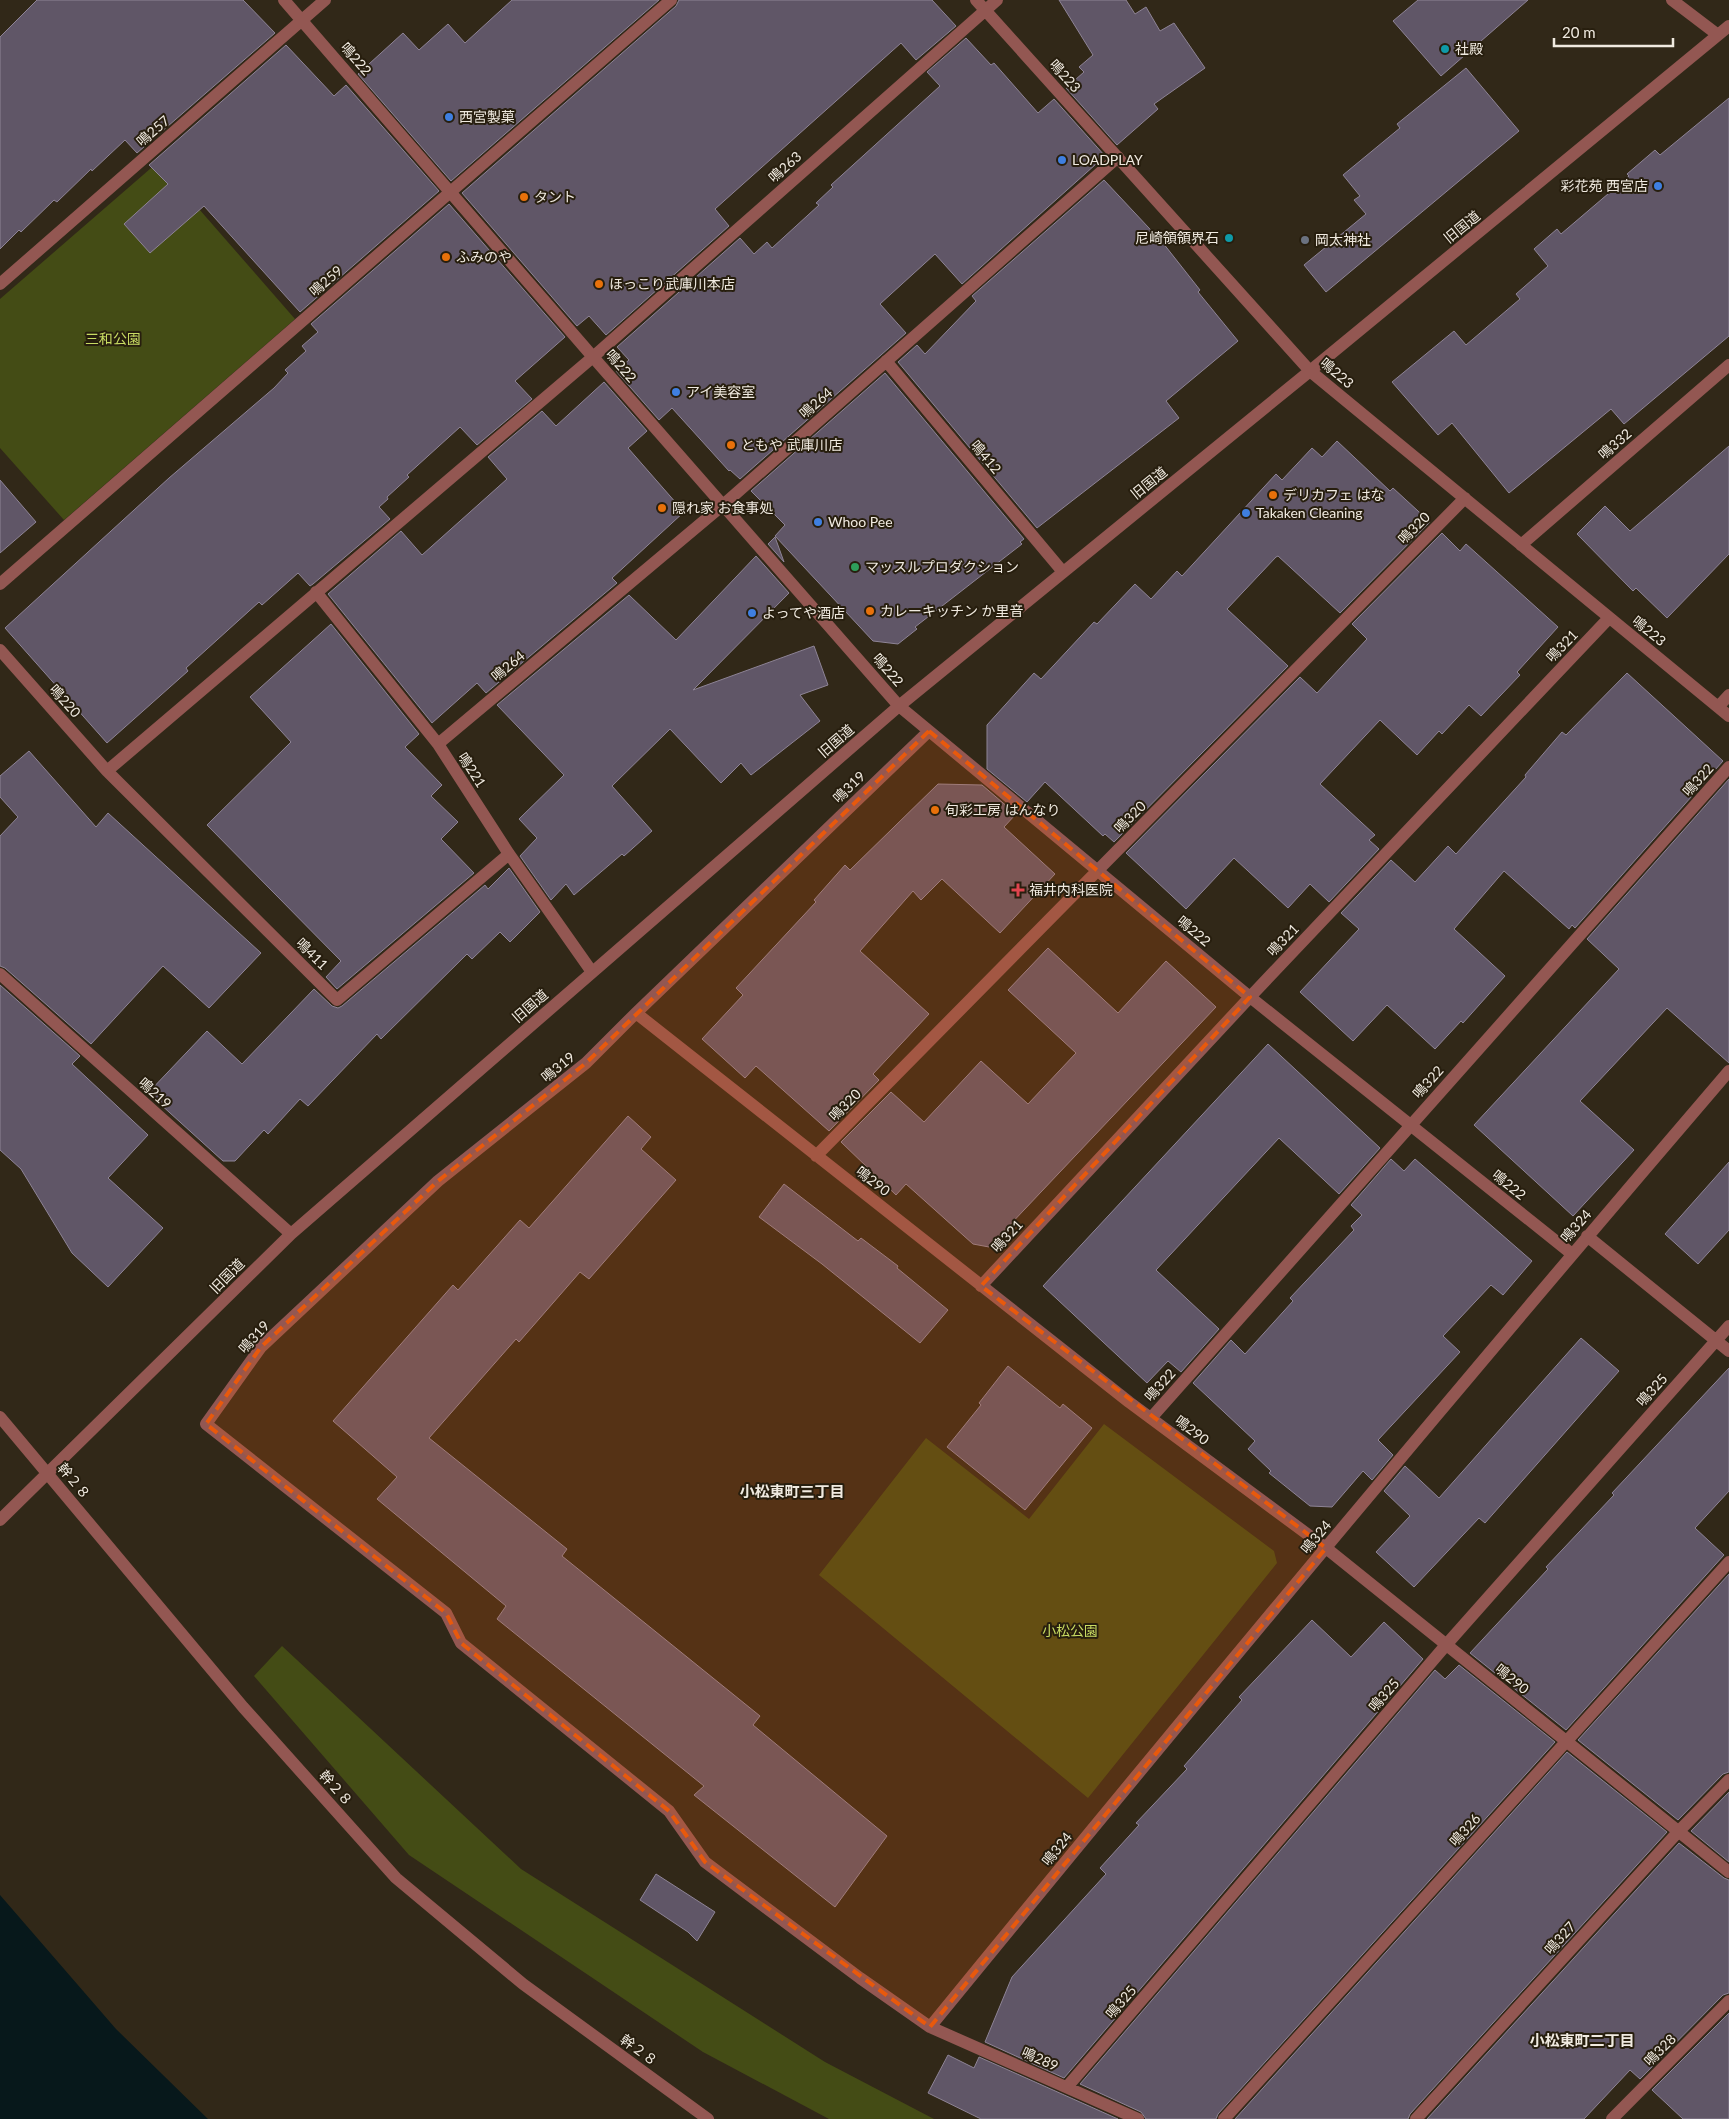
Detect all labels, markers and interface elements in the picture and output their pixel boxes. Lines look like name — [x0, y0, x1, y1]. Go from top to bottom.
scale bar — [1554, 15, 1673, 47]
text: 20 m — [1562, 23, 1596, 41]
street label: 鳴222 — [337, 39, 375, 79]
place label: 社殿 — [1455, 40, 1483, 57]
marker: 社殿 — [1439, 43, 1451, 55]
street label: 鳴223 — [1046, 56, 1085, 96]
place label: 西宮製菓 — [459, 108, 515, 125]
marker: 西宮製菓 — [443, 111, 455, 123]
street label: 鳴257 — [133, 112, 173, 150]
street label: 鳴263 — [765, 147, 805, 186]
place label: LOADPLAY — [1072, 151, 1143, 168]
marker: LOADPLAY — [1056, 154, 1068, 166]
place label: 彩花苑 西宮店 — [1560, 177, 1648, 194]
marker: 彩花苑 西宮店 — [1652, 180, 1664, 192]
place label: タント — [534, 188, 576, 205]
marker: タント — [518, 191, 530, 203]
street label: 旧国道 — [1440, 207, 1483, 246]
place label: 尼崎領領界石 — [1135, 229, 1219, 246]
place label: 岡太神社 — [1315, 231, 1371, 248]
marker: 尼崎領領界石 — [1223, 232, 1235, 244]
marker: 岡太神社 — [1299, 234, 1311, 246]
place label: ふみのや — [456, 248, 512, 265]
marker: ふみのや — [440, 251, 452, 263]
street label: 鳴259 — [306, 262, 346, 300]
place label: ほっこり武庫川本店 — [609, 275, 735, 292]
marker: ほっこり武庫川本店 — [593, 278, 605, 290]
park label: 三和公園 — [85, 330, 141, 347]
street label: 鳴222 — [602, 346, 640, 386]
street label: 鳴223 — [1317, 354, 1357, 391]
place label: アイ美容室 — [686, 383, 755, 400]
street label: 鳴264 — [796, 384, 836, 422]
marker: アイ美容室 — [670, 386, 682, 398]
street label: 鳴332 — [1595, 425, 1635, 463]
place label: ともや 武庫川店 — [741, 436, 843, 453]
street label: 鳴412 — [968, 437, 1005, 477]
marker: ともや 武庫川店 — [725, 439, 737, 451]
street label: 旧国道 — [1127, 463, 1170, 502]
place label: デリカフェ はな — [1283, 486, 1385, 503]
marker: デリカフェ はな — [1267, 489, 1279, 501]
place label: 隠れ家 お食事処 — [672, 499, 774, 516]
marker: 隠れ家 お食事処 — [656, 502, 668, 514]
place label: Takaken Cleaning — [1256, 504, 1362, 521]
marker: Takaken Cleaning — [1240, 507, 1252, 519]
street label: 鳴320 — [1394, 508, 1433, 547]
place label: Whoo Pee — [828, 513, 893, 530]
marker: Whoo Pee — [812, 516, 824, 528]
place label: マッスルプロダクション — [865, 558, 1019, 575]
marker: マッスルプロダクション — [849, 561, 861, 573]
place label: カレーキッチン か里音 — [880, 602, 1024, 619]
place label: よってや酒店 — [762, 604, 845, 621]
marker: カレーキッチン か里音 — [864, 605, 876, 617]
marker: よってや酒店 — [746, 607, 758, 619]
street label: 鳴223 — [1629, 612, 1670, 649]
street label: 鳴321 — [1542, 626, 1581, 665]
street label: 鳴264 — [488, 647, 528, 684]
street label: 鳴222 — [869, 650, 907, 690]
street label: 鳴220 — [46, 681, 85, 721]
street label: 旧国道 — [814, 720, 857, 761]
street label: 鳴221 — [455, 749, 490, 790]
street label: 鳴322 — [1678, 760, 1717, 800]
street label: 鳴319 — [829, 767, 868, 806]
street label: 鳴320 — [1110, 797, 1149, 836]
place label: 旬彩工房 はんなり — [945, 801, 1061, 818]
marker: 旬彩工房 はんなり — [929, 804, 941, 816]
place label: 福井内科医院 — [1029, 881, 1113, 898]
marker: 福井内科医院 — [1011, 883, 1025, 897]
street label: 鳴222 — [1174, 912, 1214, 949]
street label: 鳴321 — [1263, 920, 1302, 959]
street label: 鳴411 — [293, 934, 332, 973]
street label: 旧国道 — [508, 985, 551, 1026]
street label: 鳴319 — [537, 1048, 578, 1085]
street label: 鳴322 — [1408, 1062, 1447, 1102]
street label: 鳴219 — [135, 1073, 175, 1112]
street label: 鳴320 — [825, 1085, 864, 1124]
street label: 鳴290 — [853, 1162, 894, 1199]
street label: 鳴222 — [1489, 1166, 1530, 1203]
street label: 鳴324 — [1557, 1206, 1595, 1246]
street label: 鳴321 — [987, 1216, 1026, 1255]
street label: 旧国道 — [206, 1255, 248, 1297]
street label: 鳴319 — [234, 1317, 273, 1357]
street label: 鳴322 — [1140, 1365, 1179, 1405]
street label: 鳴325 — [1632, 1370, 1671, 1410]
street label: 鳴290 — [1172, 1411, 1213, 1448]
street label: 幹２８ — [54, 1459, 94, 1502]
district label: 小松東町三丁目 — [739, 1482, 845, 1500]
street label: 鳴324 — [1297, 1517, 1334, 1557]
park label: 小松公園 — [1042, 1622, 1098, 1639]
street label: 鳴290 — [1492, 1660, 1533, 1697]
street label: 鳴325 — [1365, 1675, 1403, 1715]
street label: 幹２８ — [316, 1766, 357, 1809]
street label: 鳴326 — [1445, 1810, 1484, 1850]
street label: 鳴324 — [1038, 1828, 1075, 1869]
street label: 鳴327 — [1540, 1918, 1579, 1958]
street label: 鳴325 — [1102, 1982, 1140, 2022]
street label: 幹２８ — [617, 2030, 661, 2069]
street label: 鳴328 — [1640, 2030, 1679, 2069]
district label: 小松東町二丁目 — [1529, 2031, 1635, 2049]
street label: 鳴289 — [1019, 2043, 1061, 2074]

